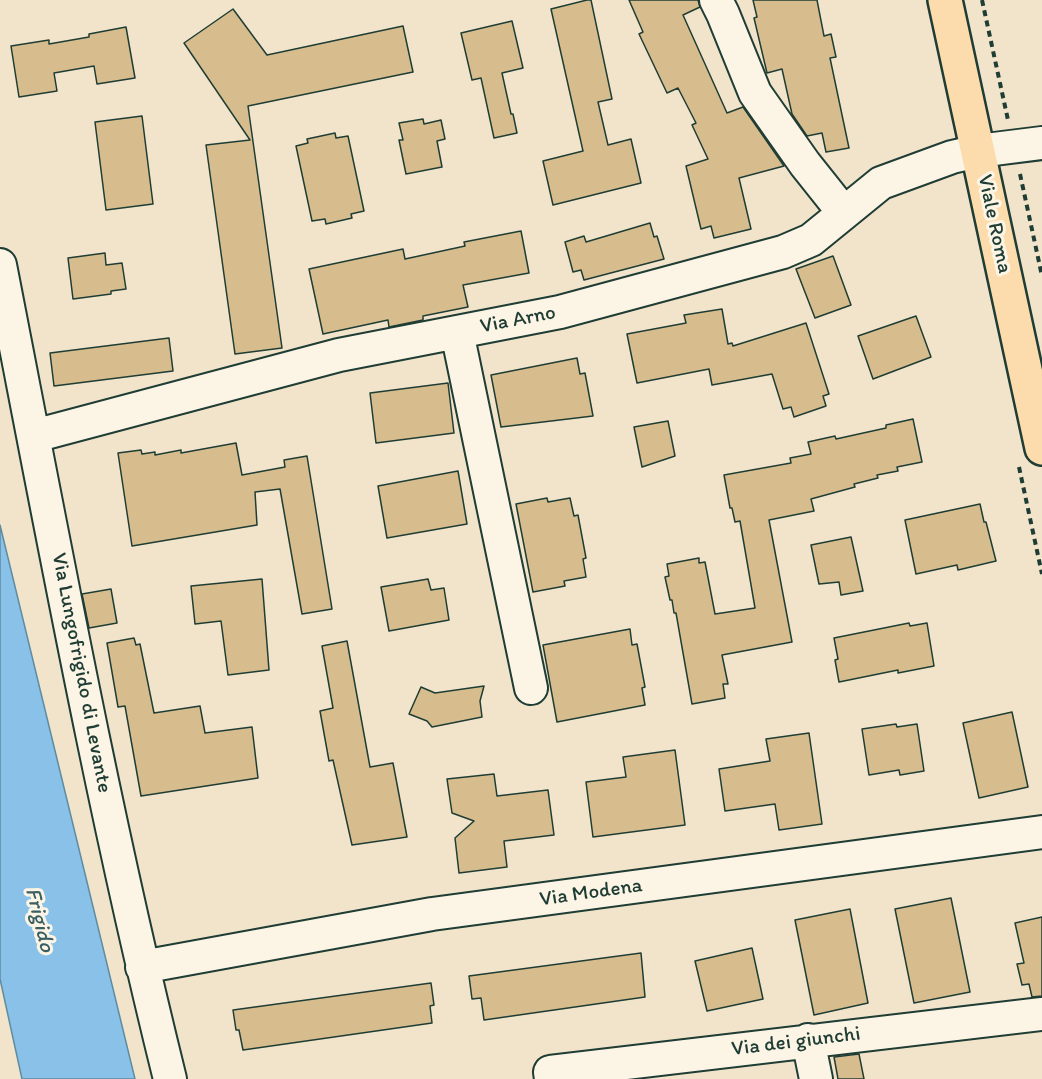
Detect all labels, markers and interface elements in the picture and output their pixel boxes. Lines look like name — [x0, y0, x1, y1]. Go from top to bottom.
street label: Viale Roma — [971, 172, 1017, 276]
street label: Via Arno — [478, 300, 558, 340]
street label: Via Lungofrigido di Levante — [45, 551, 117, 795]
street label: Via Modena — [538, 873, 644, 913]
water label: Frigido — [18, 885, 60, 955]
street label: Via dei giunchi — [730, 1022, 862, 1062]

